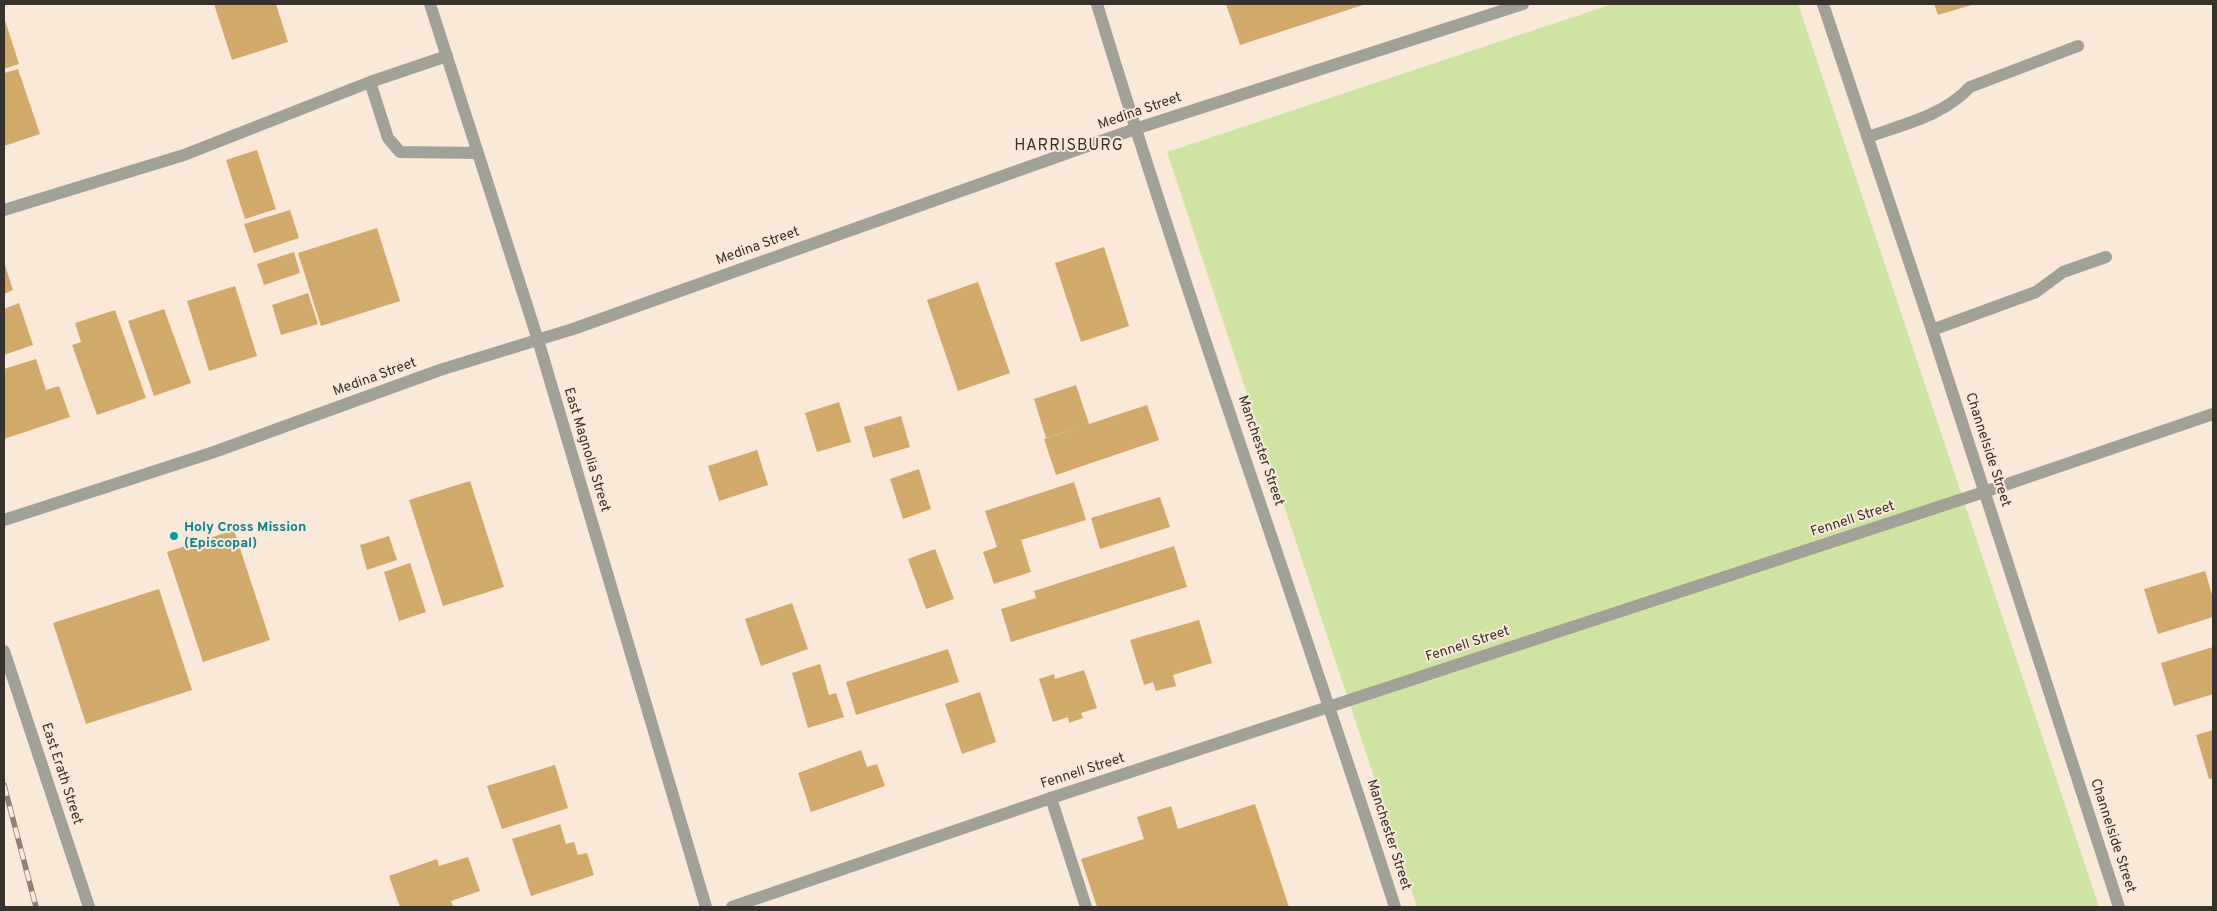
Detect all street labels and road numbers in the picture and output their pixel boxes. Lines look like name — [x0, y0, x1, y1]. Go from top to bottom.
street label: Medina Street — [1096, 90, 1184, 134]
street label: Medina Street — [714, 224, 802, 270]
street label: Medina Street — [331, 355, 419, 401]
street label: East Magnolia Street — [559, 386, 613, 514]
street label: Channelside Street — [1961, 391, 2013, 509]
street label: Manchester Street — [1233, 394, 1287, 508]
street label: Fennell Street — [1809, 499, 1897, 541]
street label: Fennell Street — [1424, 624, 1512, 666]
street label: East Erath Street — [37, 721, 85, 827]
street label: Fennell Street — [1039, 751, 1127, 793]
street label: Manchester Street — [1362, 777, 1414, 893]
street label: Channelside Street — [2086, 777, 2138, 895]

